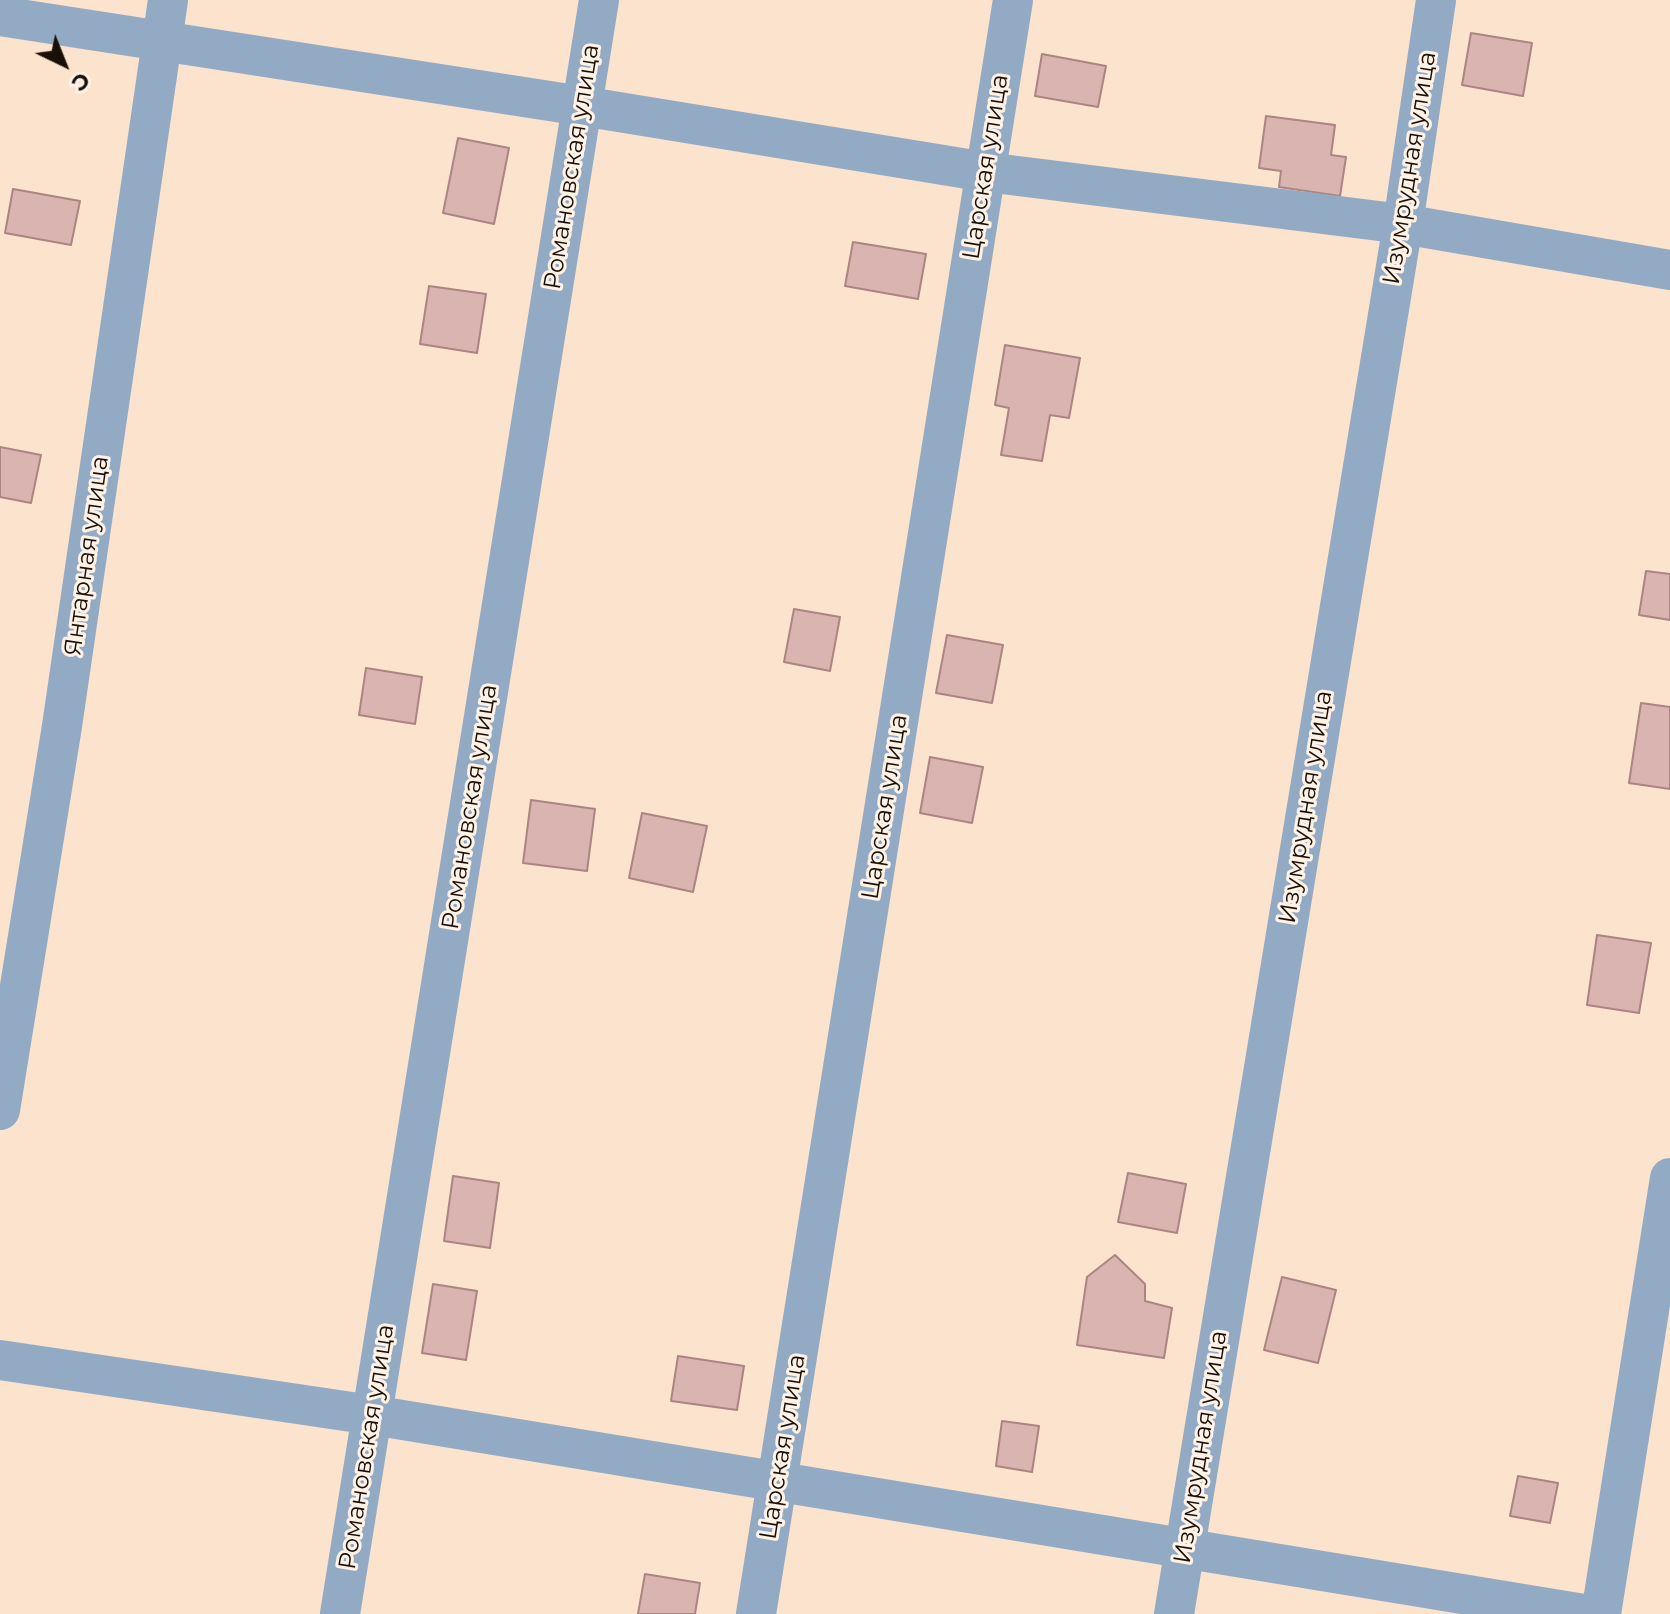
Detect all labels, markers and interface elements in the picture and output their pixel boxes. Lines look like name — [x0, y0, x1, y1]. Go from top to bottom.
north arrow — [24, 24, 104, 104]
street label: Романовская улица — [538, 42, 606, 292]
street label: Изумрудная улица — [1377, 49, 1443, 287]
text: С — [66, 67, 96, 97]
street label: Царская улица — [957, 72, 1015, 262]
street label: Янтарная улица — [59, 454, 115, 658]
street label: Романовская улица — [436, 682, 504, 932]
street label: Изумрудная улица — [1273, 688, 1339, 926]
street label: Царская улица — [856, 712, 914, 902]
street label: Романовская улица — [333, 1322, 401, 1572]
street label: Изумрудная улица — [1168, 1328, 1234, 1566]
street label: Царская улица — [754, 1352, 812, 1542]

